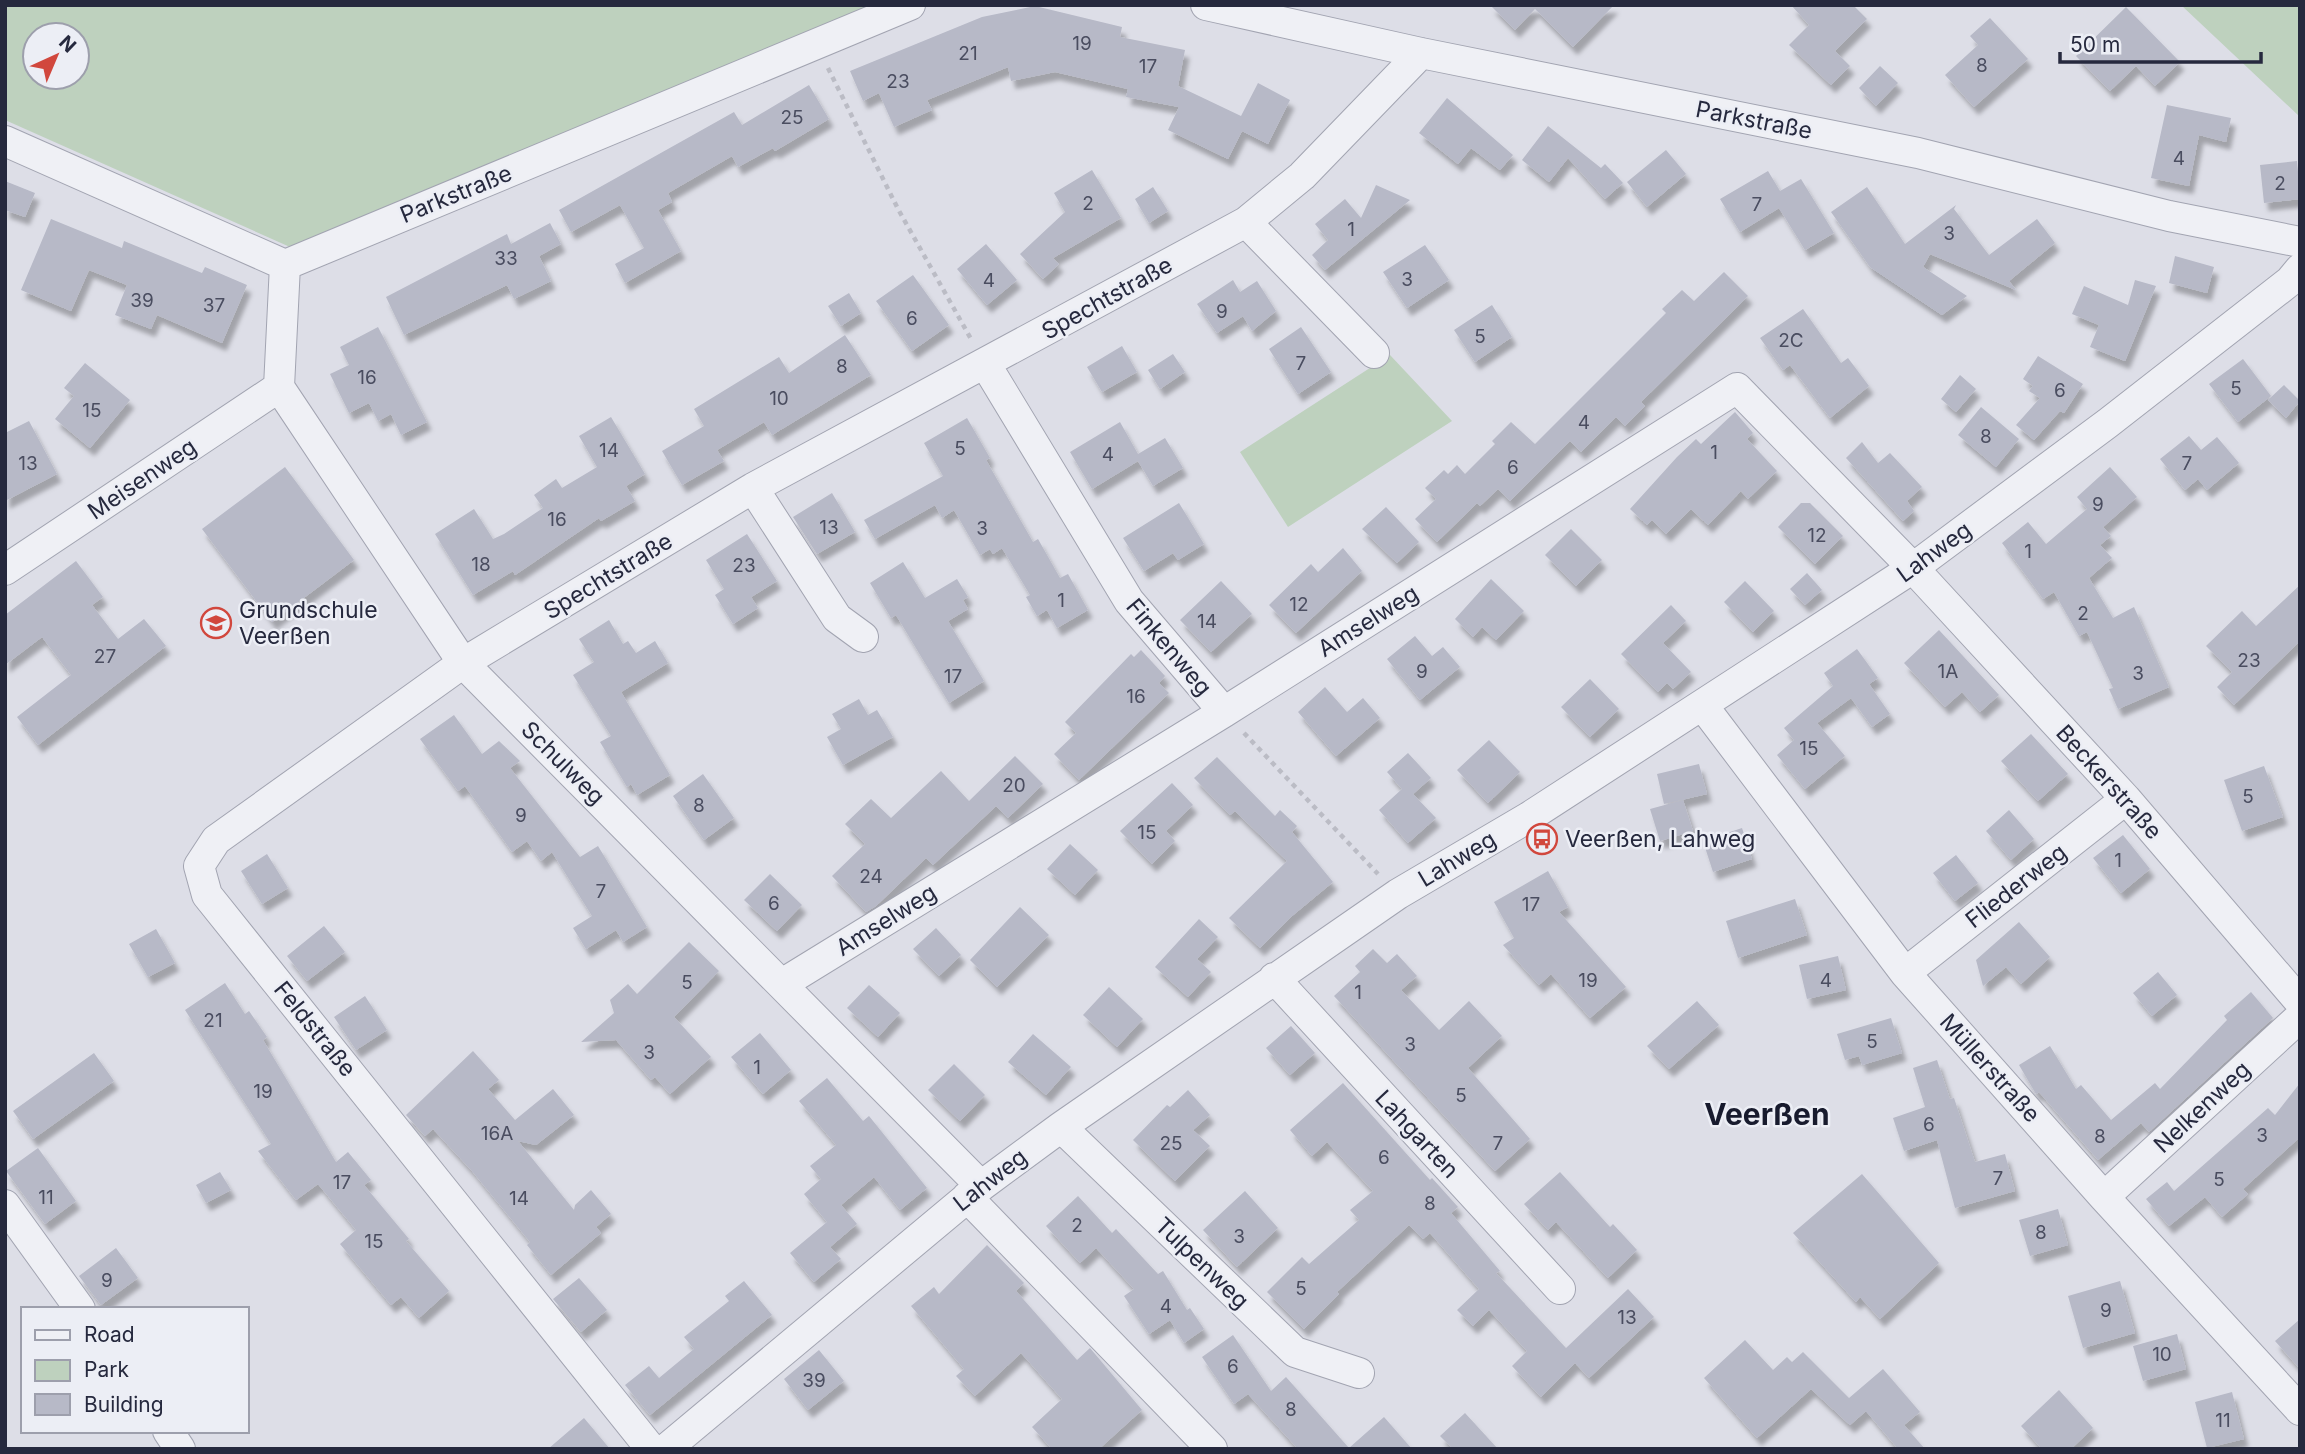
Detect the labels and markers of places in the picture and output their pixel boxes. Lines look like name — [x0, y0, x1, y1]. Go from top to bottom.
place label: Grundschule Veerßen — [239, 596, 378, 650]
school or university icon: Grundschule Veerßen — [199, 606, 233, 640]
bus stop icon: Veerßen, Lahweg — [1525, 822, 1559, 856]
place label: Veerßen, Lahweg — [1565, 825, 1755, 853]

